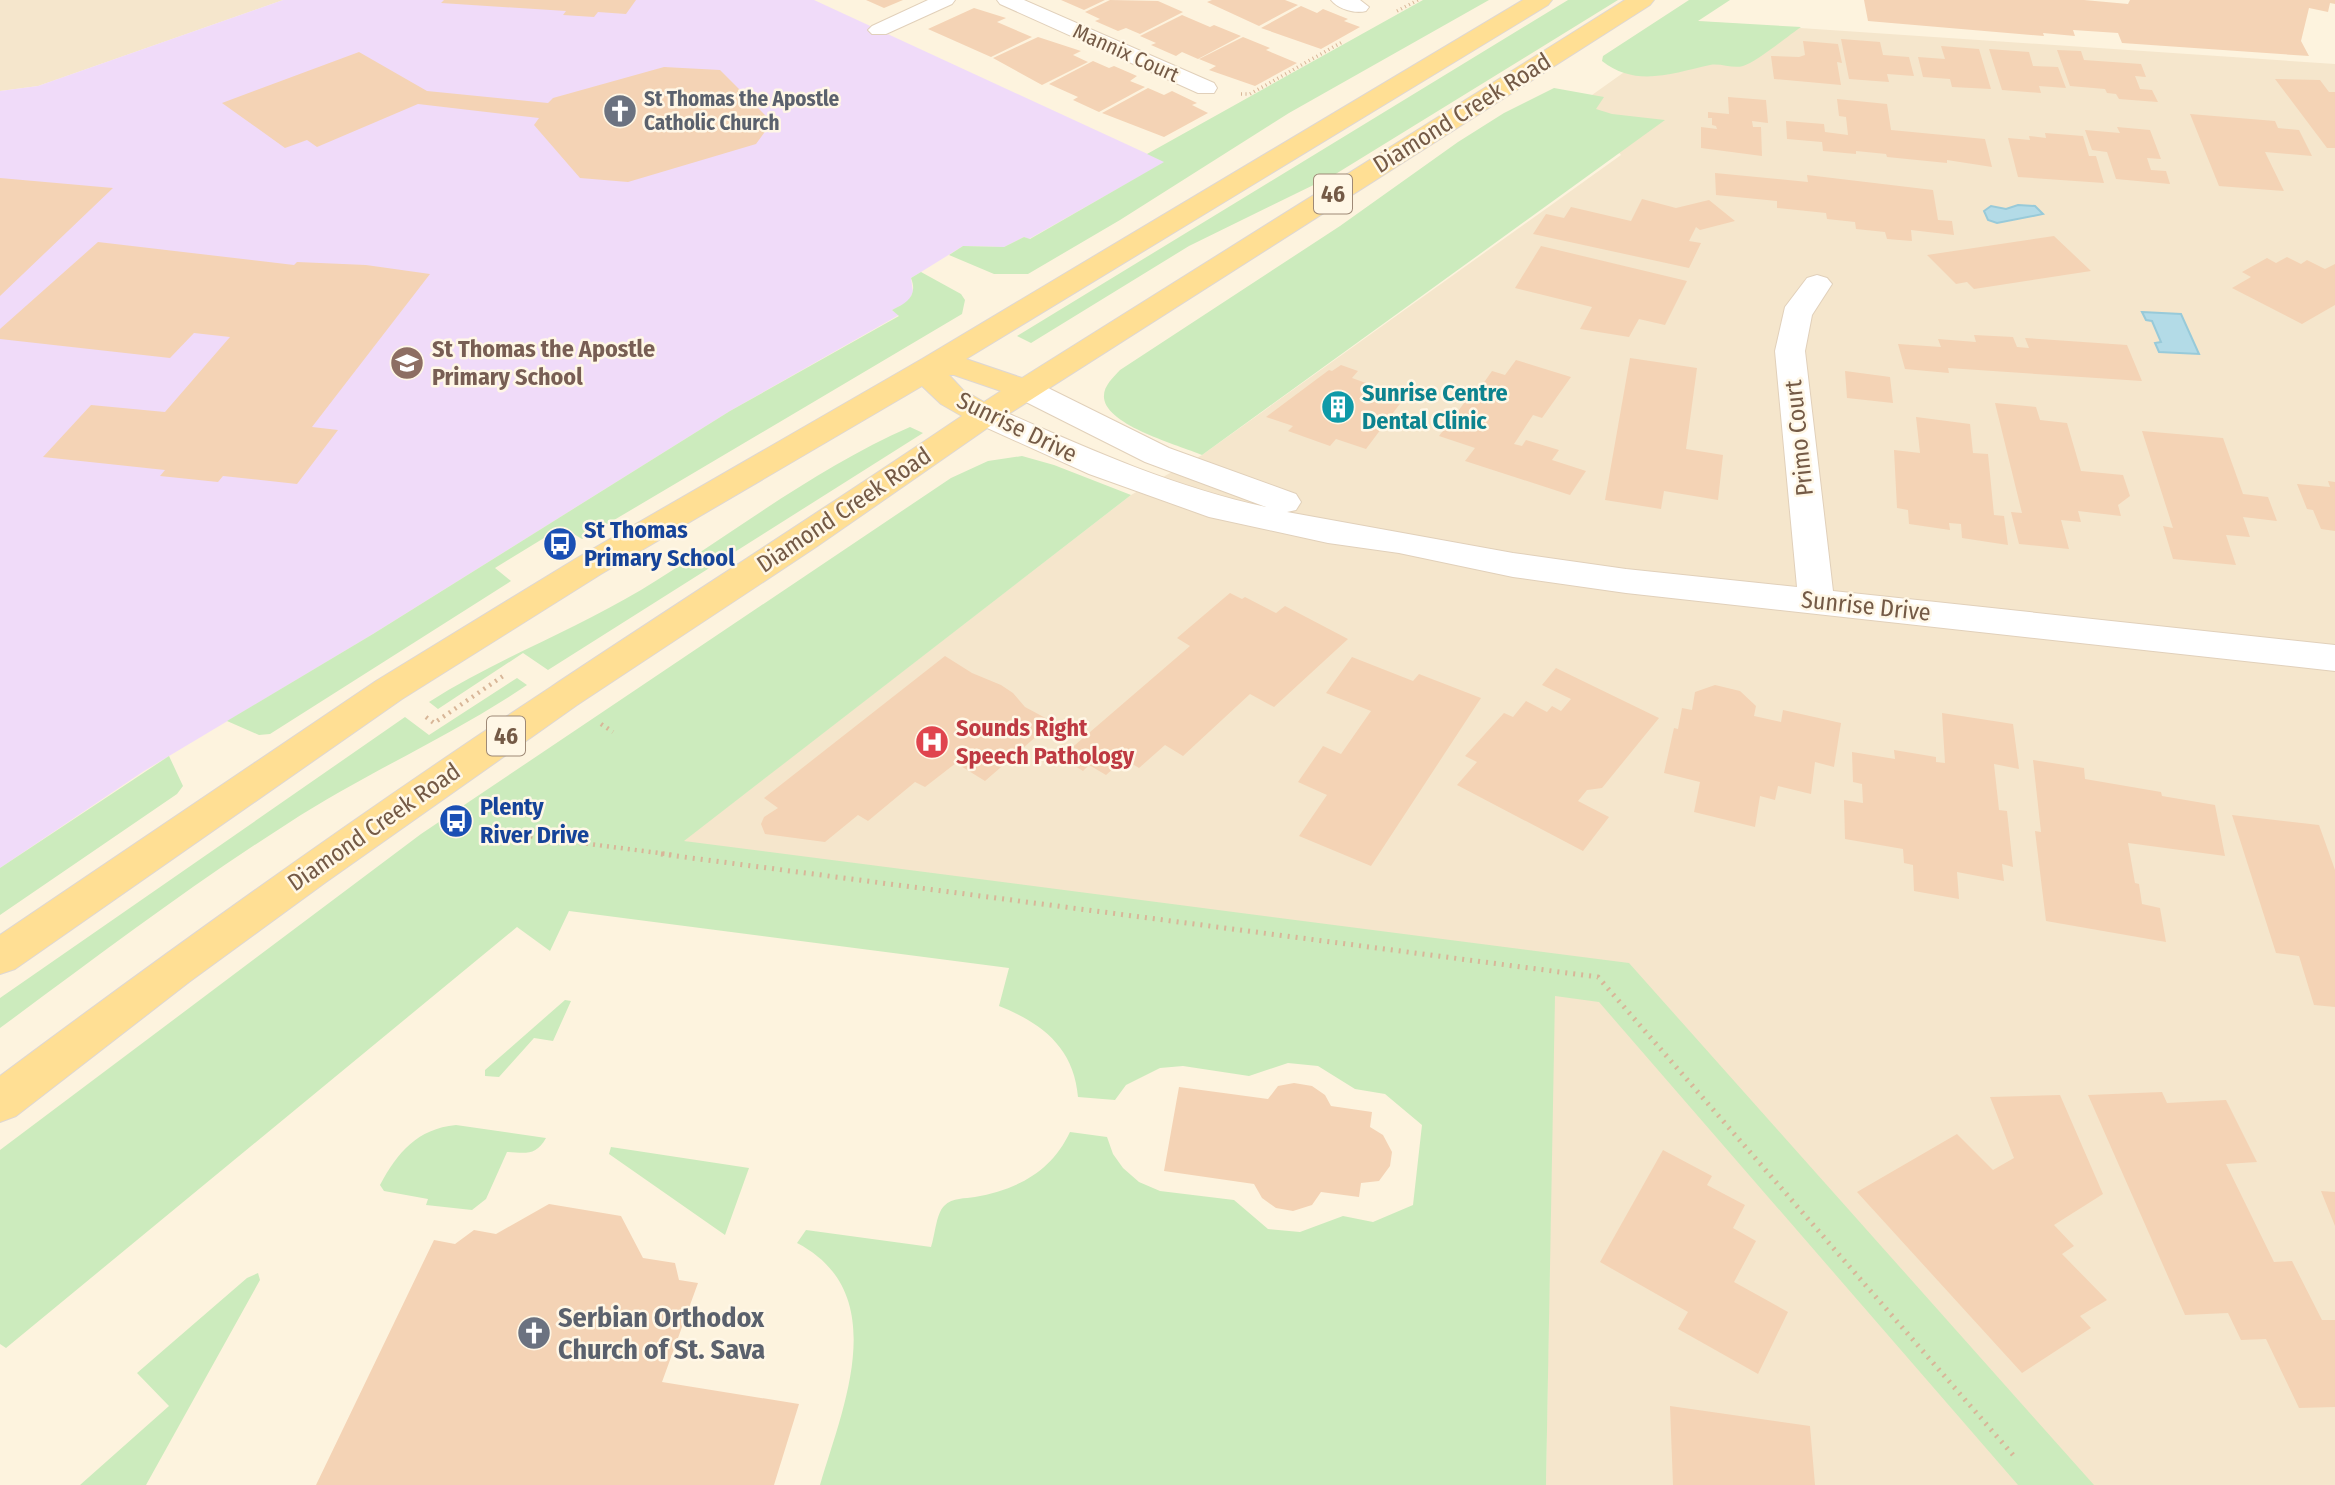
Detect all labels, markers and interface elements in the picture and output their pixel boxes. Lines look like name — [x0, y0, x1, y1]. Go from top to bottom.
street label: Mannix Court — [1069, 18, 1183, 88]
street label: Diamond Creek Road — [1368, 47, 1556, 179]
place label: St Thomas the Apostle Catholic Church — [644, 86, 840, 136]
church icon: St Thomas the Apostle Catholic Church — [601, 92, 639, 130]
road number: 46 — [1314, 174, 1352, 214]
place label: St Thomas the Apostle Primary School — [432, 335, 655, 391]
school or university icon: St Thomas the Apostle Primary School — [388, 344, 426, 382]
place label: Sunrise Centre Dental Clinic — [1362, 379, 1508, 435]
street label: Primo Court — [1779, 379, 1819, 497]
street label: Sunrise Drive — [952, 386, 1082, 468]
building icon: Sunrise Centre Dental Clinic — [1319, 388, 1357, 426]
street label: Diamond Creek Road — [752, 441, 936, 579]
place label: St Thomas Primary School — [584, 516, 735, 572]
bus stop icon: St Thomas Primary School — [541, 525, 579, 563]
street label: Sunrise Drive — [1800, 585, 1932, 627]
place label: Sounds Right Speech Pathology — [956, 714, 1135, 770]
road number: 46 — [487, 716, 525, 756]
hospital icon: Sounds Right Speech Pathology — [913, 723, 951, 761]
street label: Diamond Creek Road — [282, 757, 466, 897]
place label: Plenty River Drive — [480, 793, 589, 849]
bus stop icon: Plenty River Drive — [437, 802, 475, 840]
place label: Serbian Orthodox Church of St. Sava — [558, 1301, 765, 1366]
church icon: Serbian Orthodox Church of St. Sava — [515, 1314, 553, 1352]

